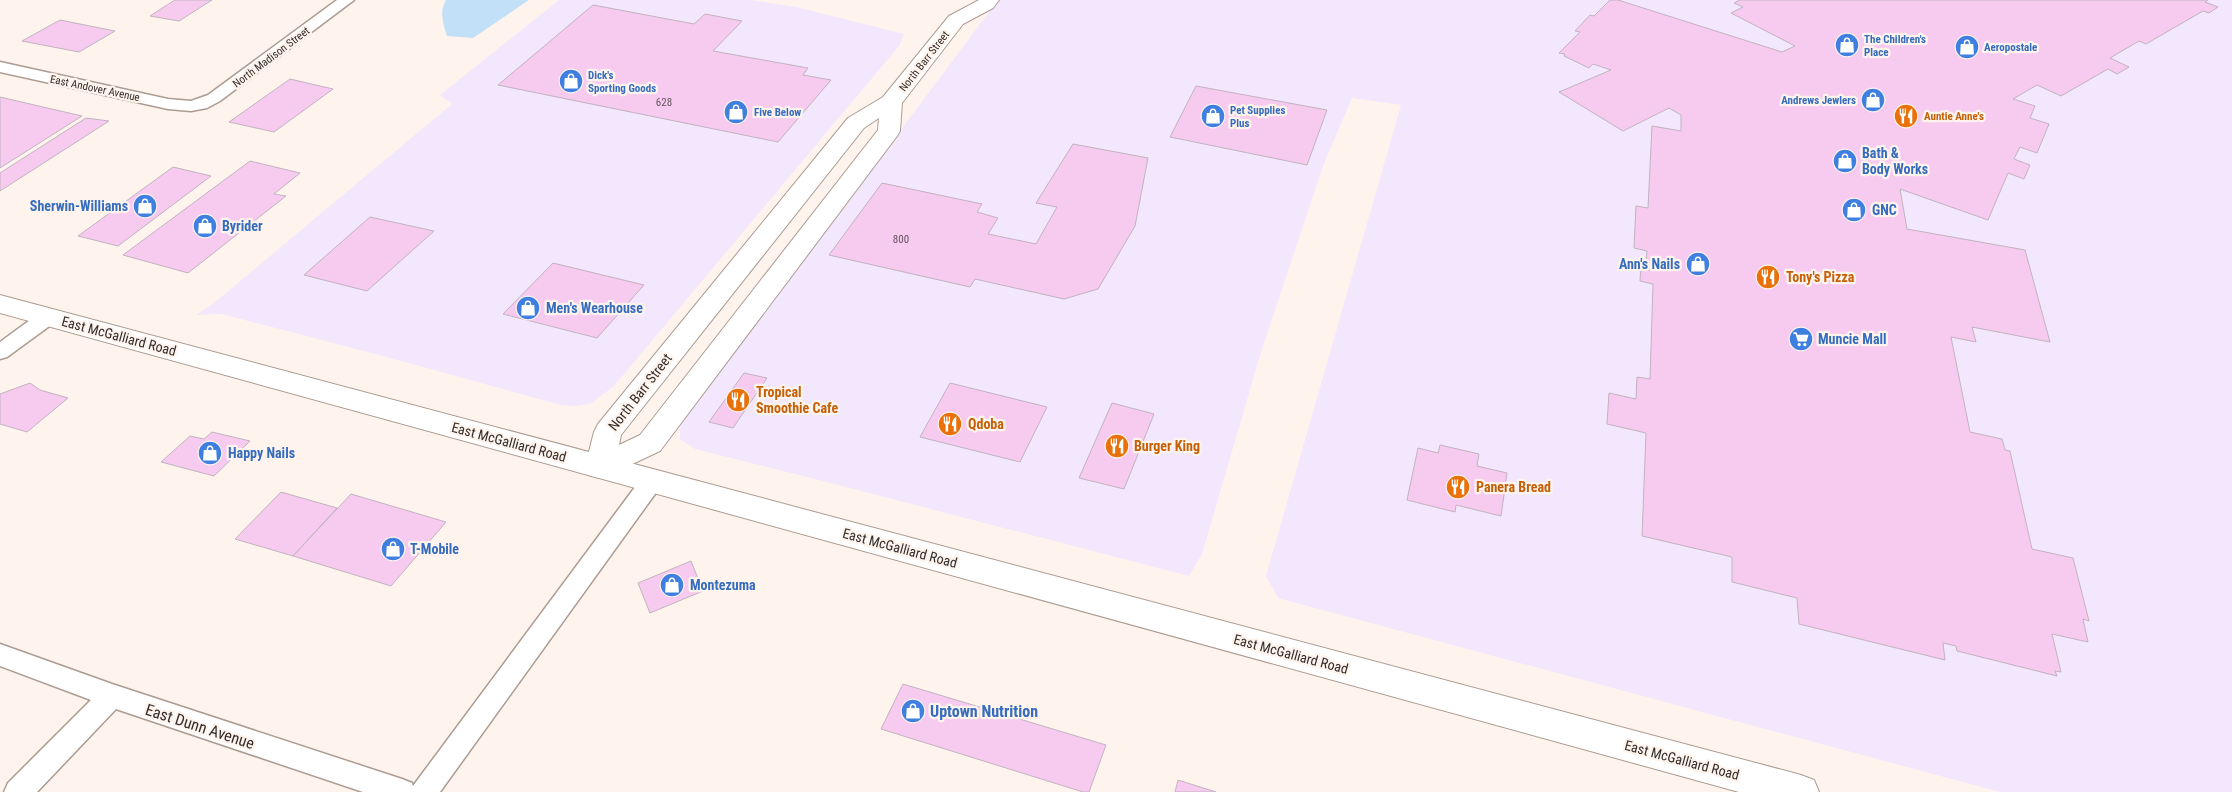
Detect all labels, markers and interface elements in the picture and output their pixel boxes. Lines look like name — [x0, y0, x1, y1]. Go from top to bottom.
street label: North Madison Street — [230, 24, 312, 91]
street label: North Barr Street — [897, 28, 952, 94]
shop icon: The Children's Place — [1834, 32, 1860, 58]
place label: The Children's Place — [1864, 33, 1926, 59]
shop icon: Aeropostale — [1954, 34, 1980, 60]
place label: Aeropostale — [1984, 41, 2037, 54]
shop icon: Dick's Sporting Goods — [558, 68, 584, 94]
place label: Dick's Sporting Goods — [588, 69, 656, 95]
street label: East Andover Avenue — [49, 73, 141, 104]
shop icon: Andrews Jewlers — [1860, 87, 1886, 113]
place label: Andrews Jewlers — [1781, 94, 1856, 107]
house number: 628 — [656, 96, 672, 109]
shop icon: Five Below — [723, 99, 749, 125]
shop icon: Pet Supplies Plus — [1200, 103, 1226, 129]
restaurant icon: Auntie Anne's — [1893, 103, 1919, 129]
place label: Pet Supplies Plus — [1230, 104, 1285, 130]
place label: Five Below — [754, 106, 801, 119]
place label: Auntie Anne's — [1924, 110, 1984, 123]
place label: Bath & Body Works — [1862, 145, 1928, 177]
shop icon: Bath & Body Works — [1832, 148, 1858, 174]
shop icon: Sherwin-Williams — [132, 193, 158, 219]
shop icon: GNC — [1841, 197, 1867, 223]
place label: Sherwin-Williams — [30, 198, 128, 214]
place label: GNC — [1872, 202, 1897, 218]
shop icon: Byrider — [192, 213, 218, 239]
place label: Byrider — [222, 218, 263, 234]
house number: 800 — [893, 233, 909, 246]
shop icon: Ann's Nails — [1685, 251, 1711, 277]
place label: Ann's Nails — [1619, 256, 1680, 272]
restaurant icon: Tony's Pizza — [1755, 264, 1781, 290]
place label: Tony's Pizza — [1786, 269, 1855, 285]
shop icon: Men's Wearhouse — [515, 295, 541, 321]
place label: Men's Wearhouse — [546, 300, 643, 316]
street label: East McGalliard Road — [60, 313, 178, 359]
supermarket icon: Muncie Mall — [1788, 326, 1814, 352]
place label: Muncie Mall — [1818, 331, 1887, 347]
street label: North Barr Street — [605, 350, 675, 434]
place label: Tropical Smoothie Cafe — [756, 384, 839, 416]
restaurant icon: Tropical Smoothie Cafe — [725, 387, 751, 413]
restaurant icon: Qdoba — [937, 411, 963, 437]
place label: Qdoba — [968, 416, 1004, 432]
street label: East McGalliard Road — [450, 419, 568, 465]
restaurant icon: Burger King — [1104, 433, 1130, 459]
place label: Burger King — [1134, 438, 1200, 454]
shop icon: Happy Nails — [197, 440, 223, 466]
place label: Happy Nails — [228, 445, 295, 461]
restaurant icon: Panera Bread — [1445, 474, 1471, 500]
place label: Panera Bread — [1476, 479, 1551, 495]
street label: East McGalliard Road — [841, 525, 959, 571]
shop icon: T-Mobile — [380, 536, 406, 562]
place label: T-Mobile — [410, 541, 459, 557]
shop icon: Montezuma — [659, 572, 685, 598]
place label: Montezuma — [690, 577, 756, 593]
street label: East McGalliard Road — [1232, 631, 1350, 677]
shop icon: Uptown Nutrition — [900, 698, 926, 724]
street label: East Dunn Avenue — [143, 700, 257, 753]
place label: Uptown Nutrition — [930, 702, 1038, 721]
street label: East McGalliard Road — [1623, 737, 1741, 783]

